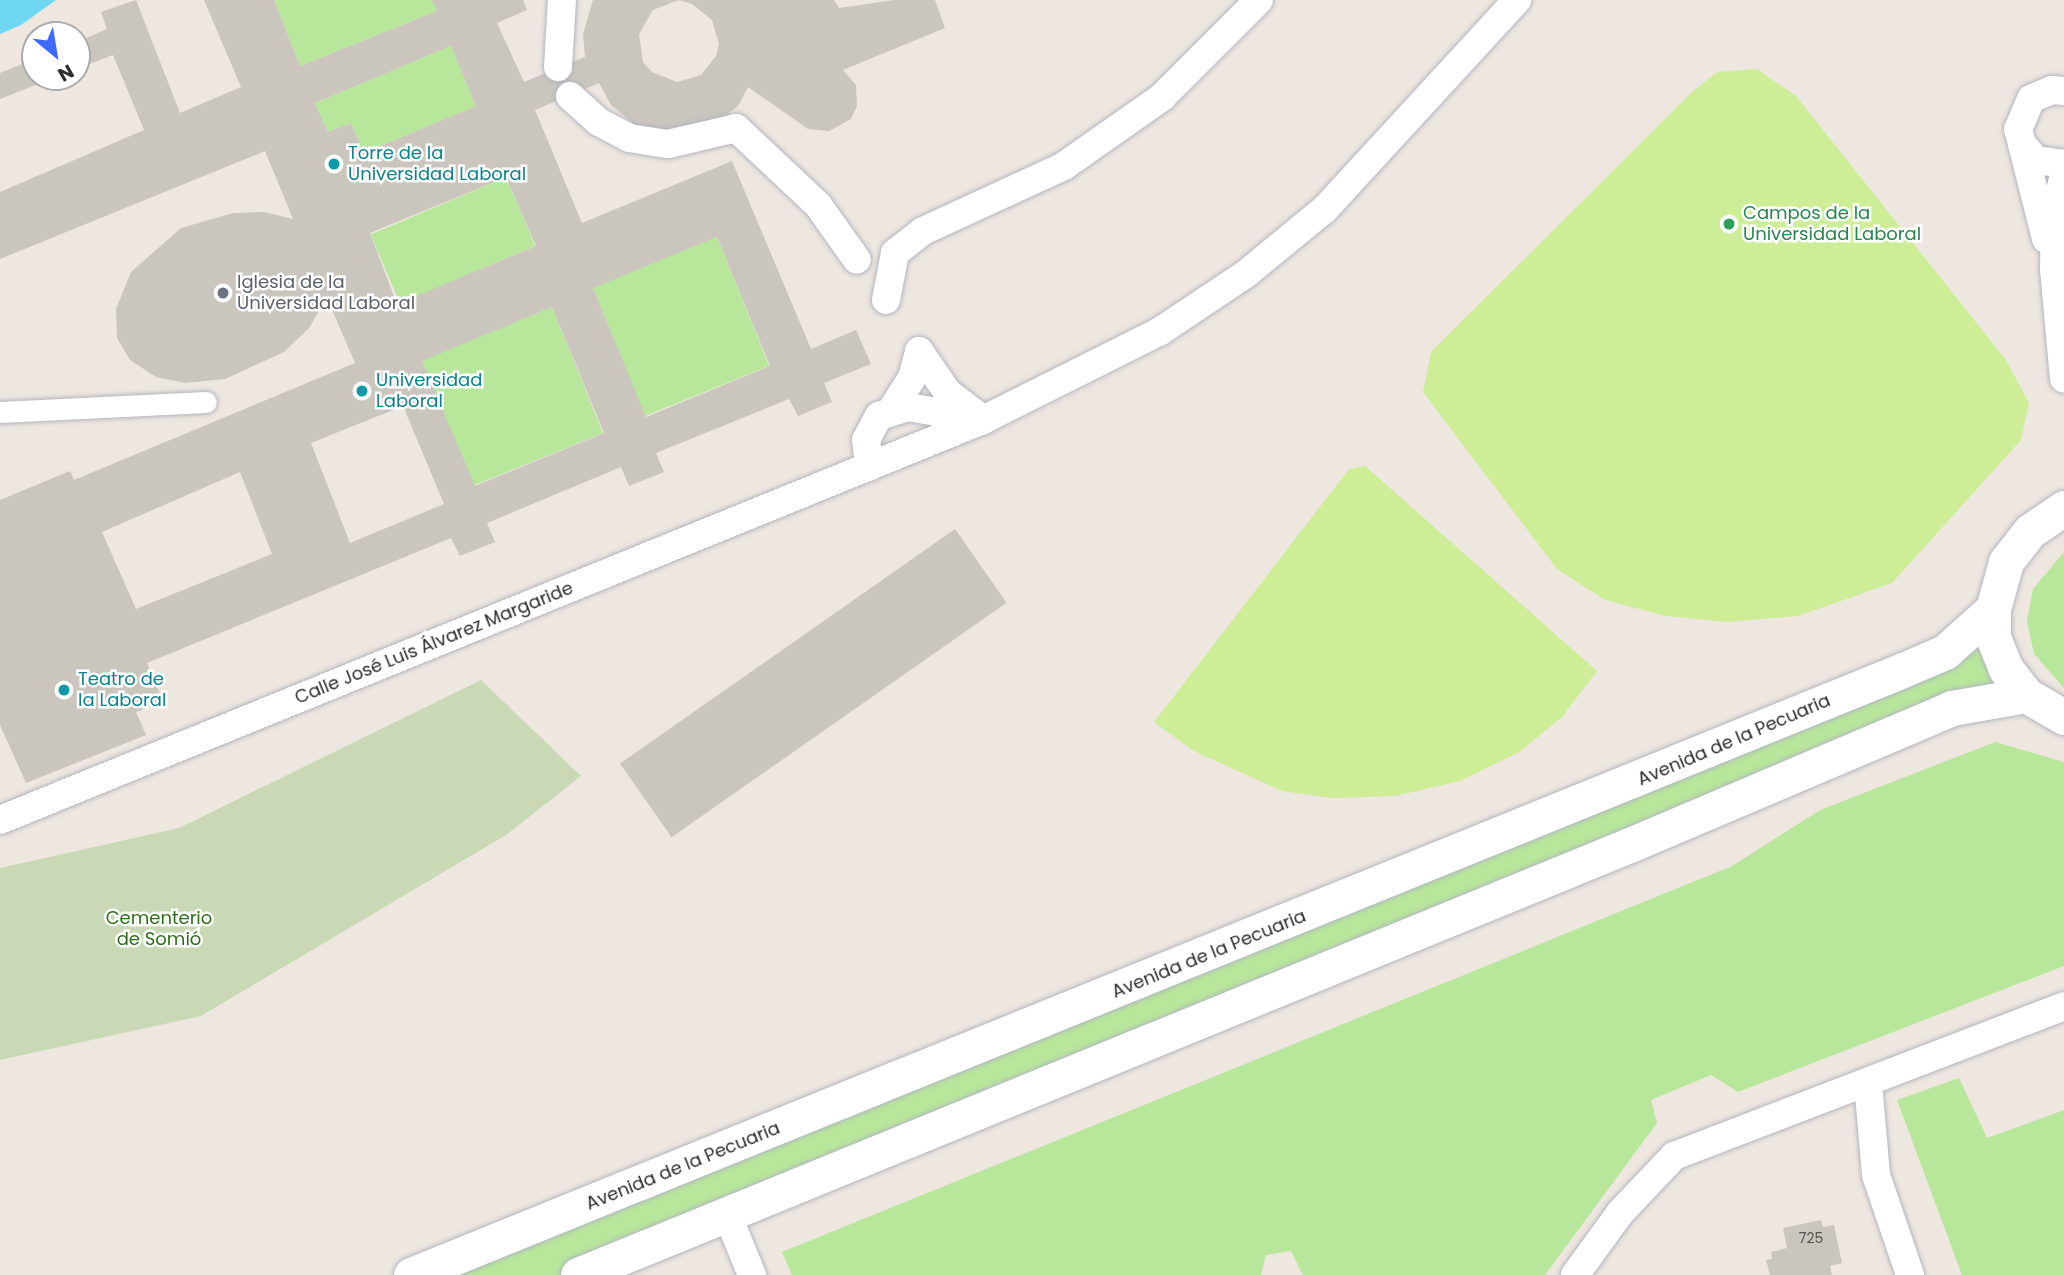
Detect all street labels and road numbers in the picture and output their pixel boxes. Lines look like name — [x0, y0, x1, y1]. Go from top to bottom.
street label: Calle José Luis Álvarez Margaride — [292, 577, 576, 709]
street label: Avenida de la Pecuaria — [1634, 690, 1834, 790]
street label: Avenida de la Pecuaria — [1109, 905, 1309, 1003]
street label: Avenida de la Pecuaria — [583, 1117, 783, 1215]

